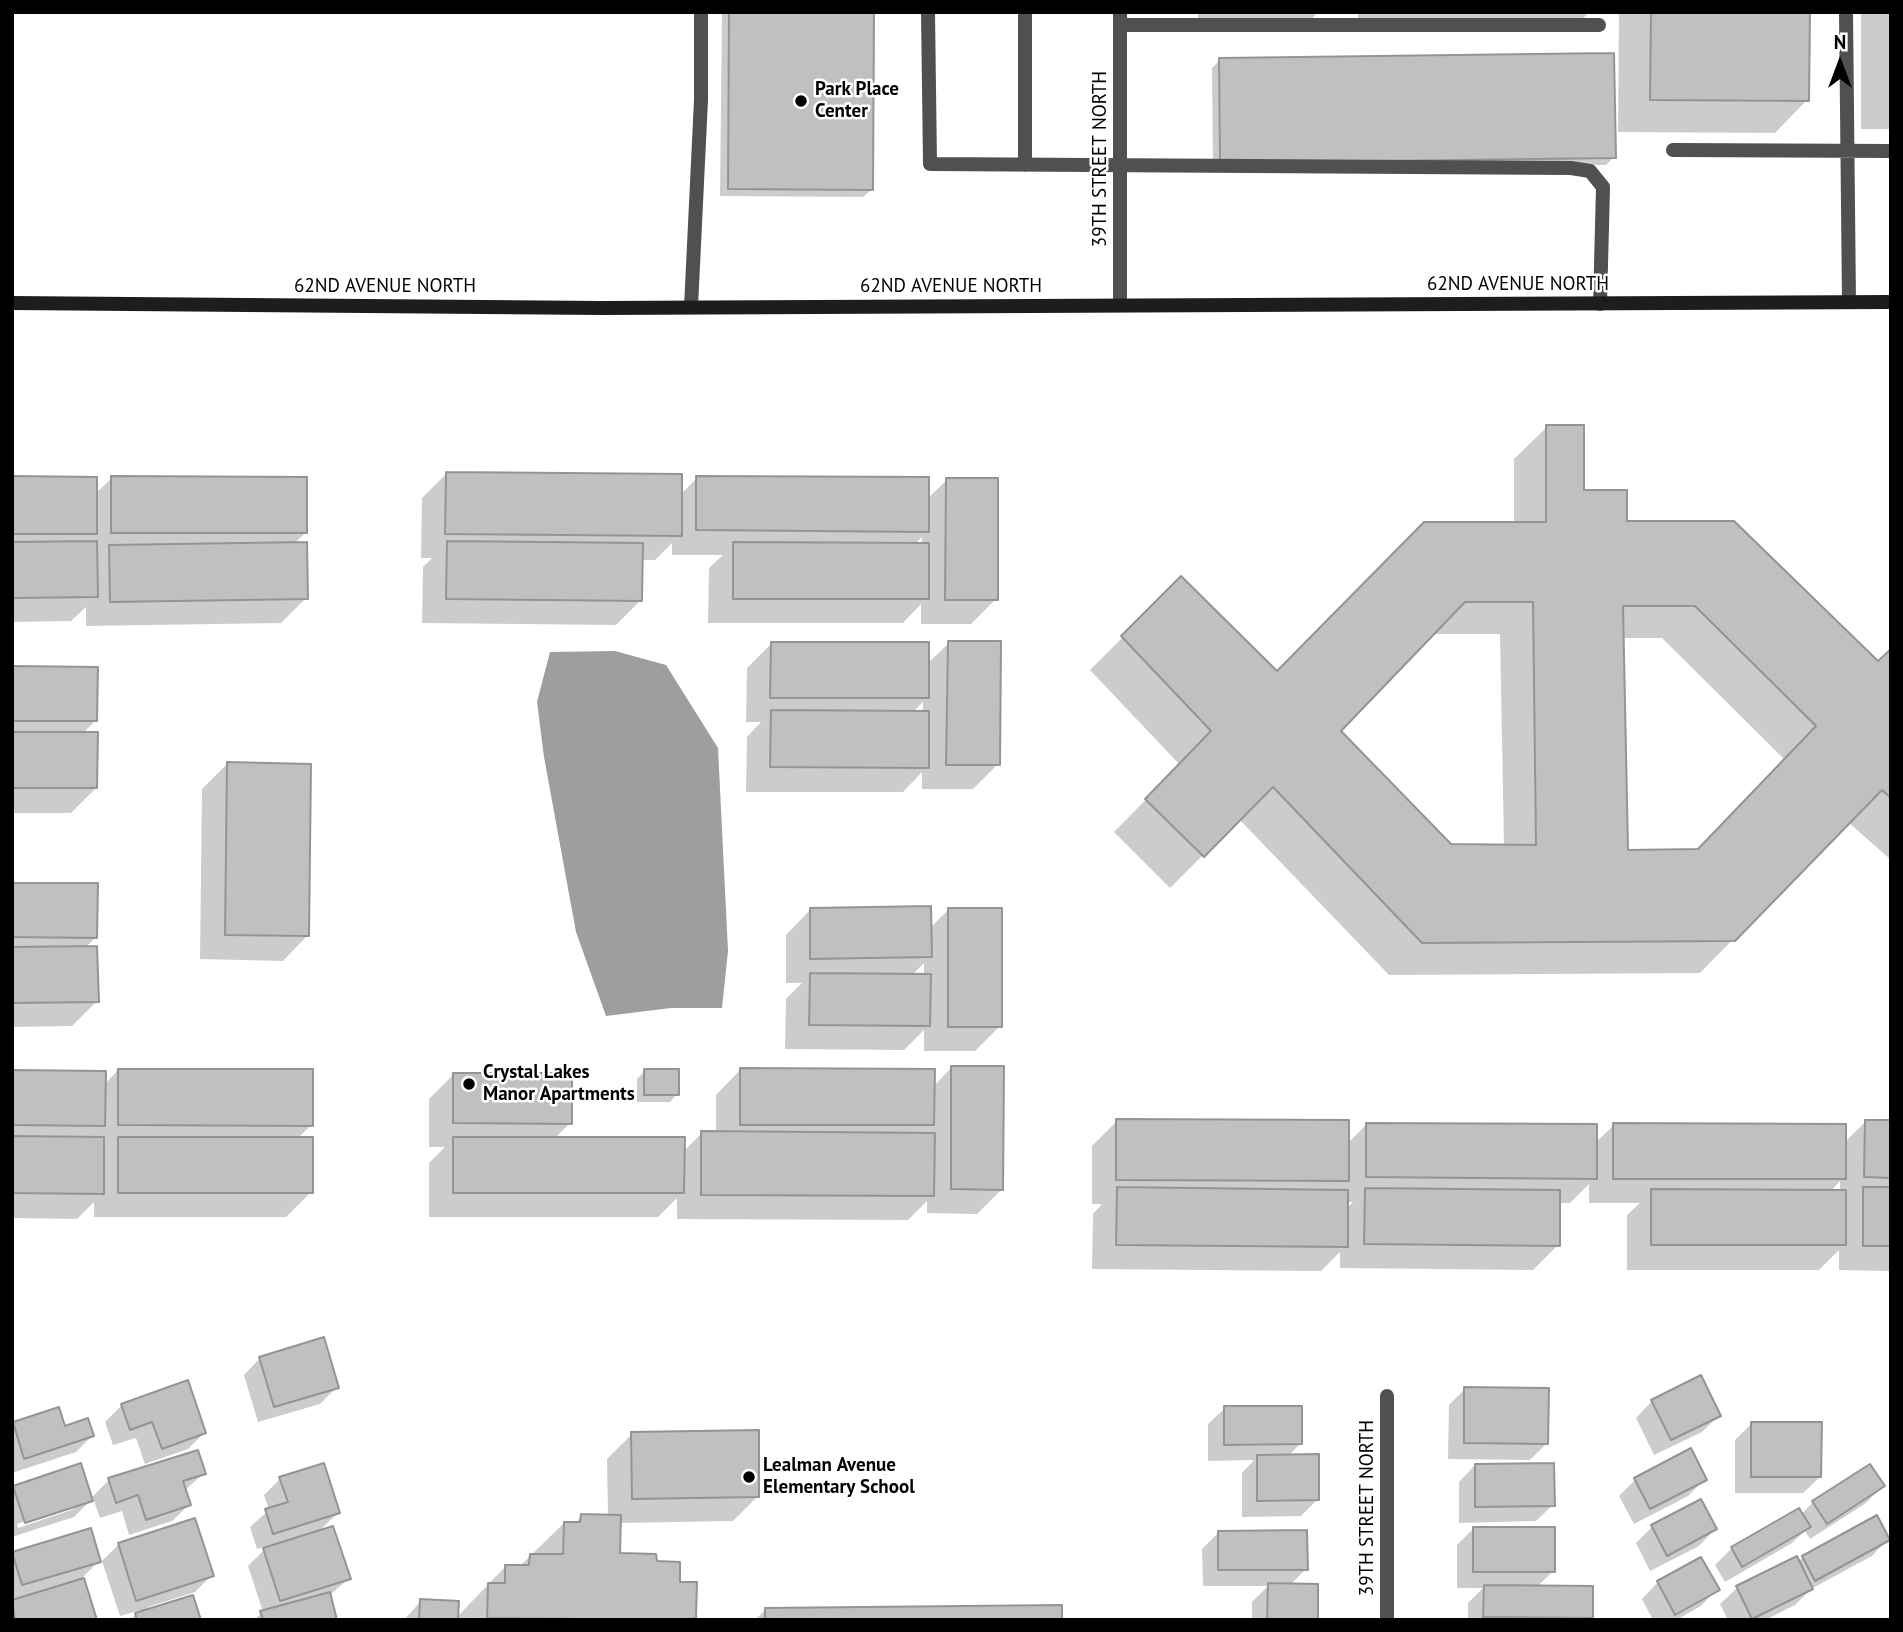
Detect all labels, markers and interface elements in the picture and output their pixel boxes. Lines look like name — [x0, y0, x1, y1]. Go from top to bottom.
north arrow — [1805, 28, 1875, 98]
text: N — [1834, 30, 1846, 54]
street label: 39TH STREET NORTH — [1090, 71, 1112, 247]
place label: Park Place Center — [815, 79, 899, 123]
marker: Park Place Center — [793, 93, 809, 109]
street label: 62ND AVENUE NORTH — [1427, 274, 1609, 296]
street label: 62ND AVENUE NORTH — [294, 276, 476, 298]
street label: 62ND AVENUE NORTH — [860, 276, 1042, 298]
place label: Crystal Lakes Manor Apartments — [483, 1062, 635, 1106]
marker: Crystal Lakes Manor Apartments — [461, 1076, 477, 1092]
street label: 39TH STREET NORTH — [1357, 1420, 1379, 1596]
place label: Lealman Avenue Elementary School — [763, 1455, 915, 1499]
marker: Lealman Avenue Elementary School — [741, 1469, 757, 1485]

